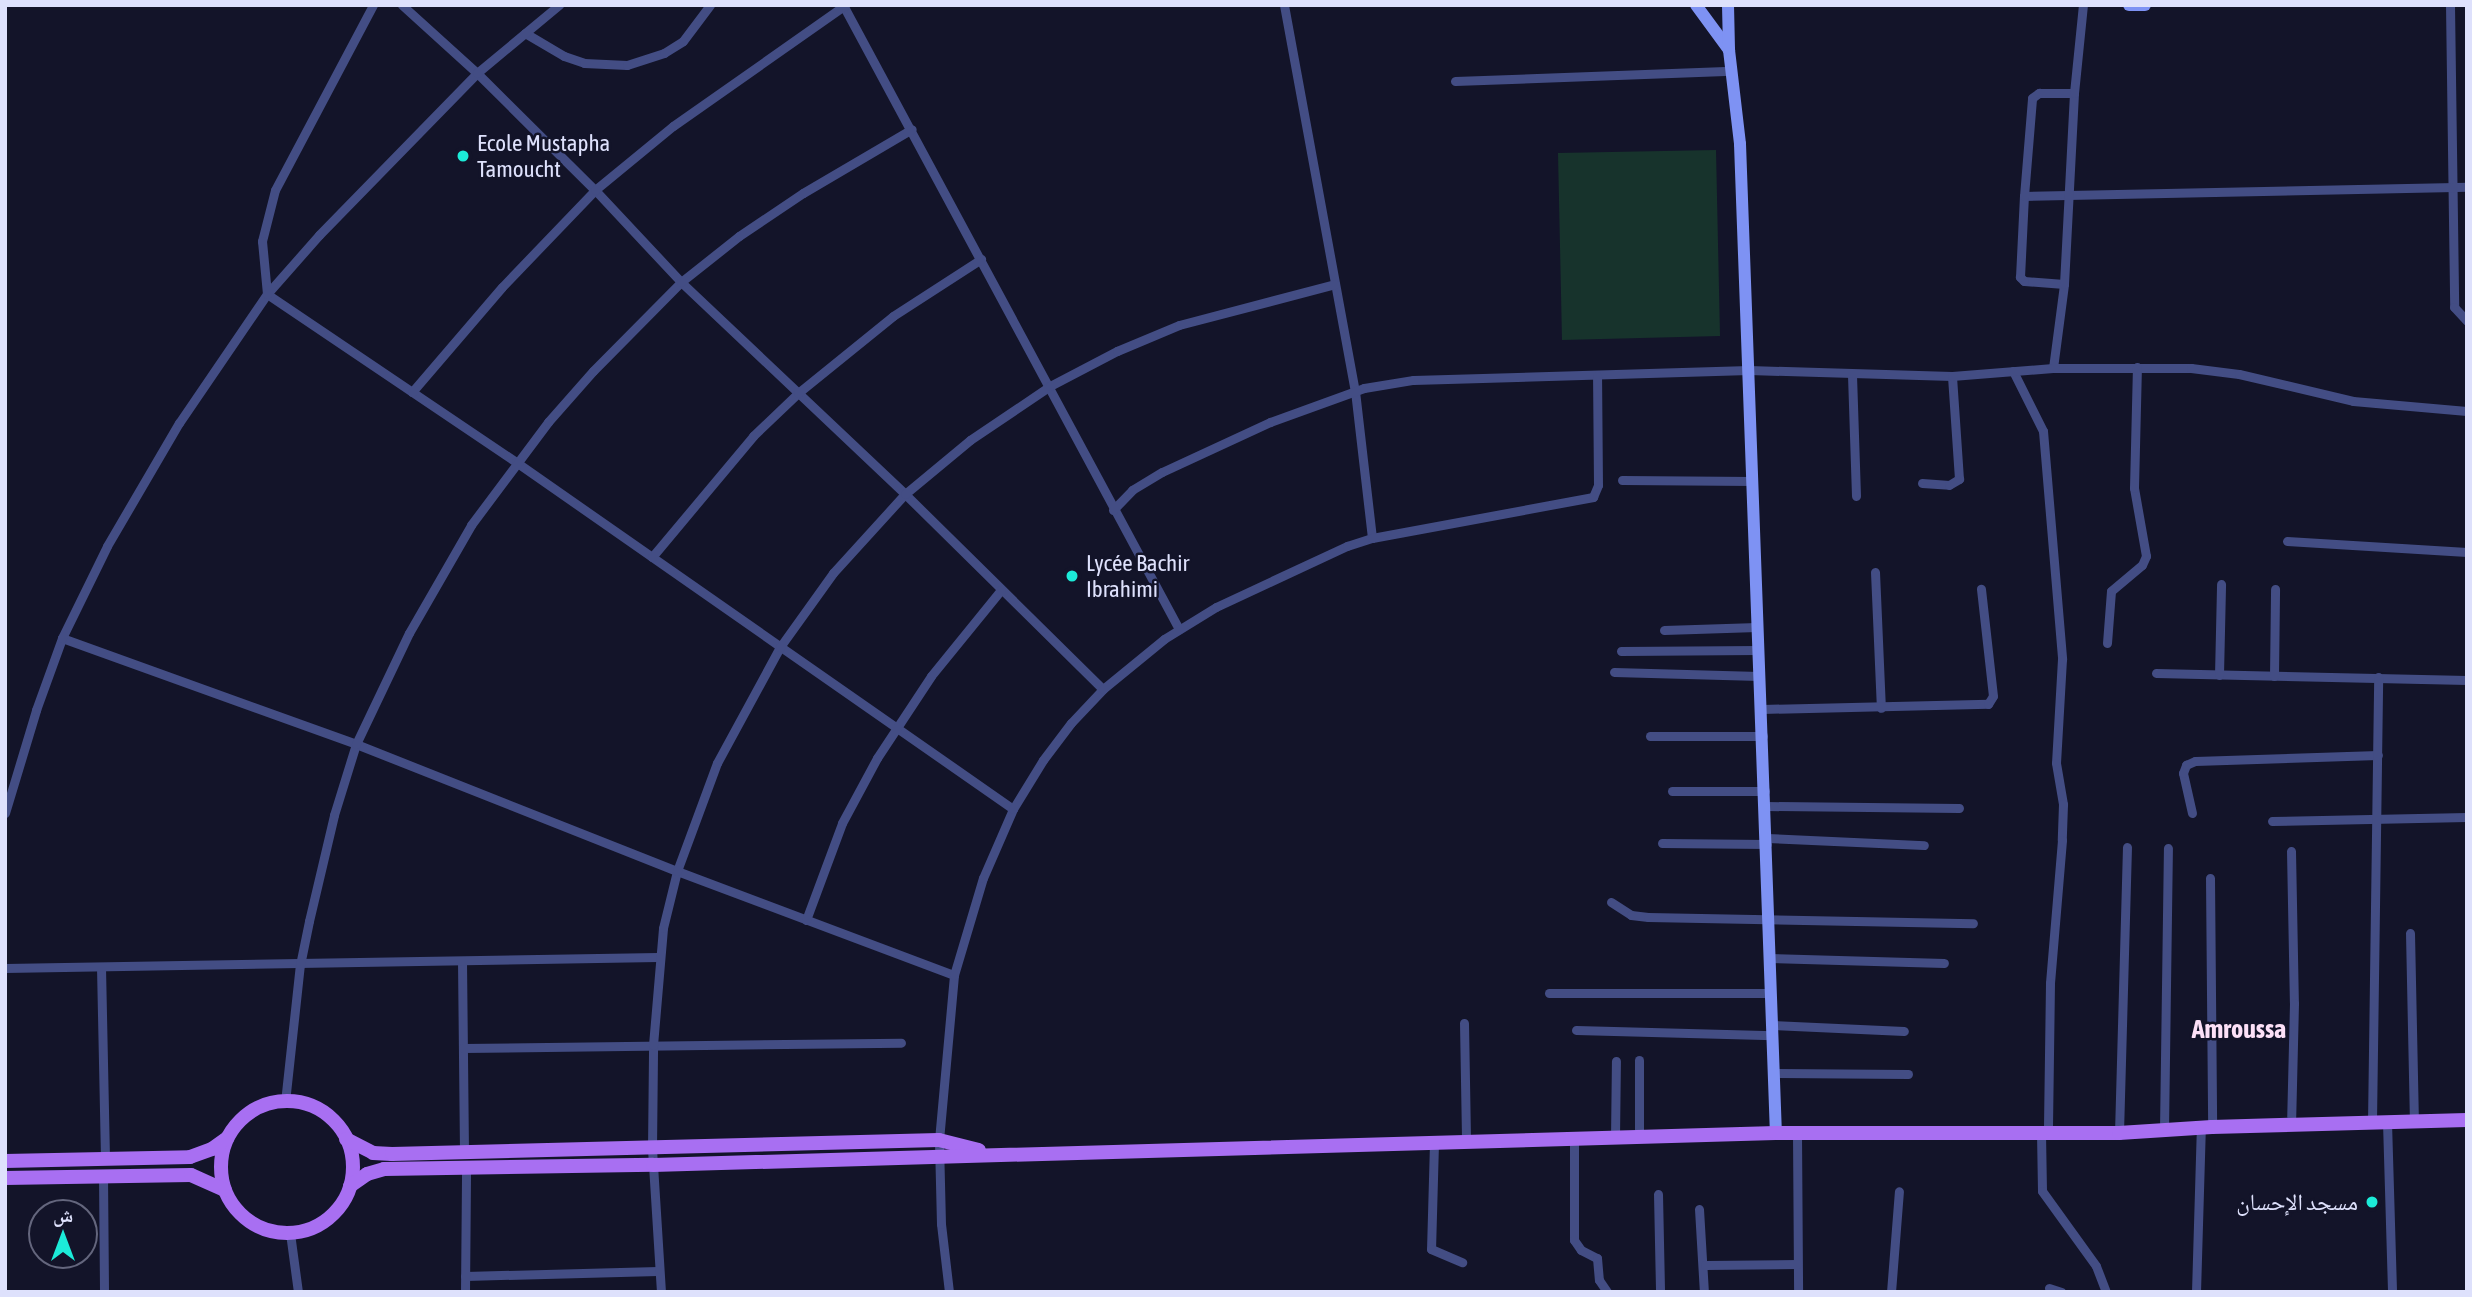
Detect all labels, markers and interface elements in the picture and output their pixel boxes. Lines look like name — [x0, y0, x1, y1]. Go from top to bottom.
place label: Ecole Mustapha Tamoucht — [477, 129, 610, 183]
marker: Ecole Mustapha Tamoucht — [455, 148, 471, 164]
place label: Lycée Bachir Ibrahimi — [1086, 549, 1189, 603]
marker: Lycée Bachir Ibrahimi — [1064, 568, 1080, 584]
district label: Amroussa — [2192, 1014, 2286, 1046]
place label: مسجد الإحسان — [2236, 1188, 2358, 1216]
marker: مسجد الإحسان — [2364, 1194, 2380, 1210]
north arrow — [28, 1199, 98, 1269]
text: ش — [53, 1204, 73, 1226]

